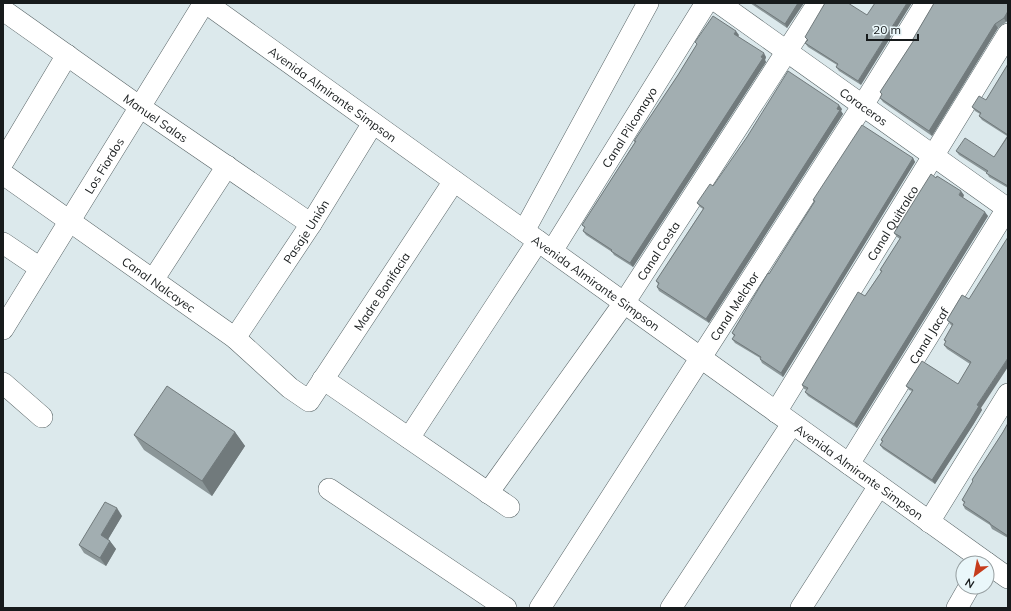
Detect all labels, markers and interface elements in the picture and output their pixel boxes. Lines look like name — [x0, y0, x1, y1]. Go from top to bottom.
scale bar — [867, 16, 918, 42]
text: 20 m — [873, 22, 901, 37]
street label: Avenida Almirante Simpson — [266, 43, 400, 145]
street label: Canal Pilcomayo — [598, 84, 660, 170]
street label: Coraceros — [837, 84, 891, 129]
street label: Manuel Salas — [121, 90, 191, 145]
street label: Los Fiordos — [81, 135, 127, 196]
street label: Canal Quitralco — [863, 182, 921, 263]
street label: Pasaje Unión — [280, 197, 332, 266]
street label: Canal Costa — [633, 218, 682, 283]
street label: Avenida Almirante Simpson — [529, 232, 663, 334]
street label: Madre Bonifacia — [350, 249, 413, 333]
street label: Canal Nalcayec — [119, 253, 199, 315]
street label: Canal Melchor — [706, 268, 762, 343]
street label: Canal Jacaf — [905, 304, 952, 367]
street label: Avenida Almirante Simpson — [792, 420, 926, 523]
north arrow — [955, 555, 995, 595]
text: N — [962, 575, 977, 592]

